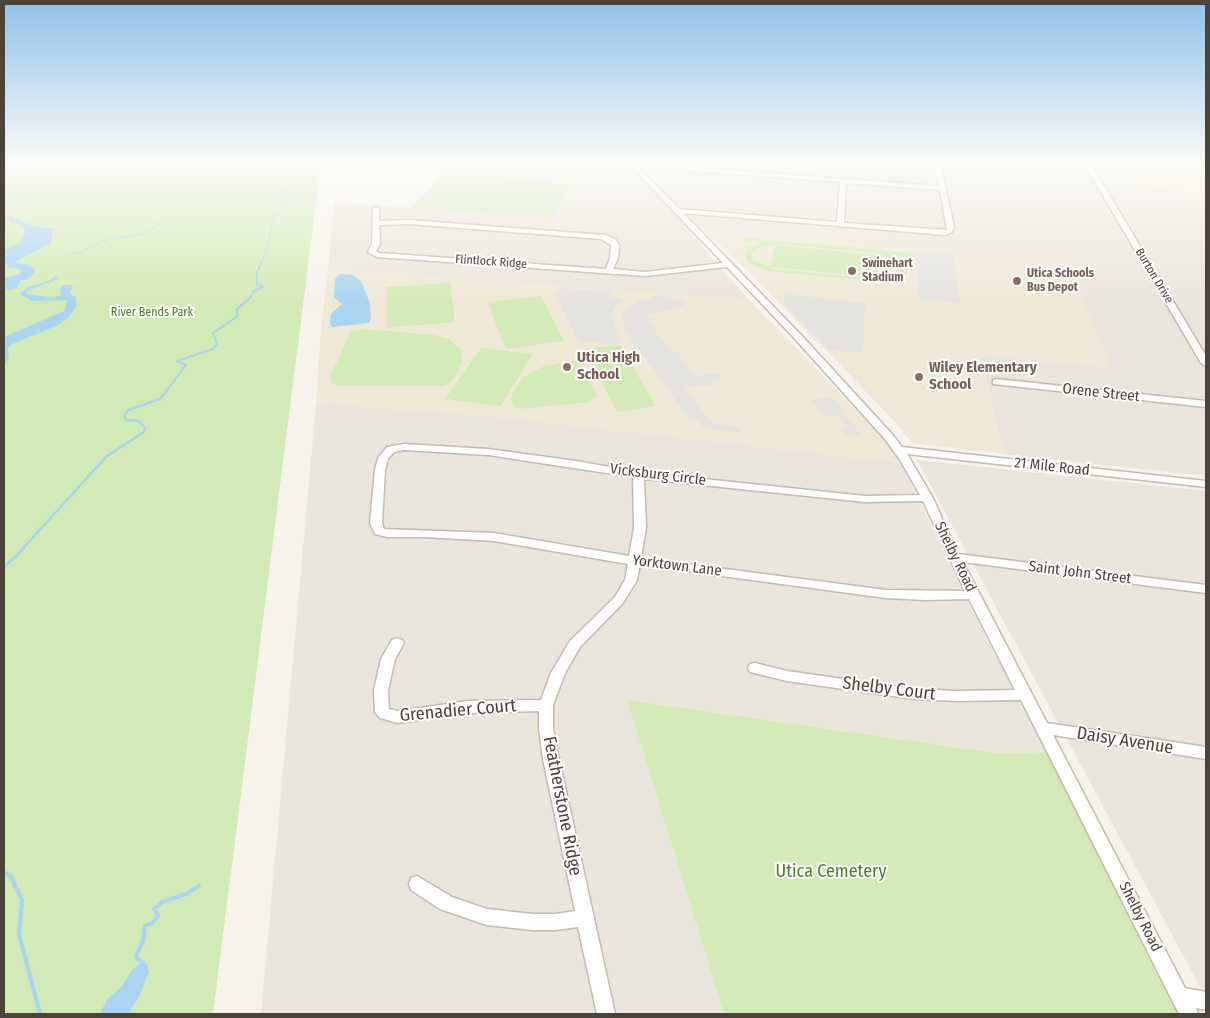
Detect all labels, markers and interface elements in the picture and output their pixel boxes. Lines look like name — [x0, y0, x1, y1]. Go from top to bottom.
street label: Burton Drive — [1132, 246, 1176, 306]
street label: Flintlock Ridge — [455, 252, 527, 272]
place label: Swinehart Stadium — [862, 257, 913, 285]
marker: Swinehart Stadium — [846, 265, 858, 277]
place label: Utica Schools Bus Depot — [1027, 267, 1094, 295]
marker: Utica Schools Bus Depot — [1011, 275, 1023, 287]
park label: River Bends Park — [111, 306, 193, 320]
place label: Utica High School — [577, 349, 640, 384]
place label: Wiley Elementary School — [929, 359, 1037, 394]
marker: Utica High School — [561, 361, 573, 373]
marker: Wiley Elementary School — [913, 371, 925, 383]
street label: Orene Street — [1062, 380, 1140, 406]
street label: 21 Mile Road — [1013, 454, 1091, 480]
street label: Vicksburg Circle — [609, 460, 707, 490]
street label: Shelby Road — [930, 519, 980, 595]
street label: Yorktown Lane — [631, 552, 723, 580]
street label: Saint John Street — [1028, 558, 1132, 588]
street label: Shelby Court — [841, 673, 937, 705]
street label: Grenadier Court — [399, 695, 517, 727]
street label: Daisy Avenue — [1075, 723, 1175, 759]
street label: Featherstone Ridge — [538, 734, 586, 878]
park label: Utica Cemetery — [776, 861, 886, 883]
street label: Shelby Road — [1115, 879, 1165, 955]

